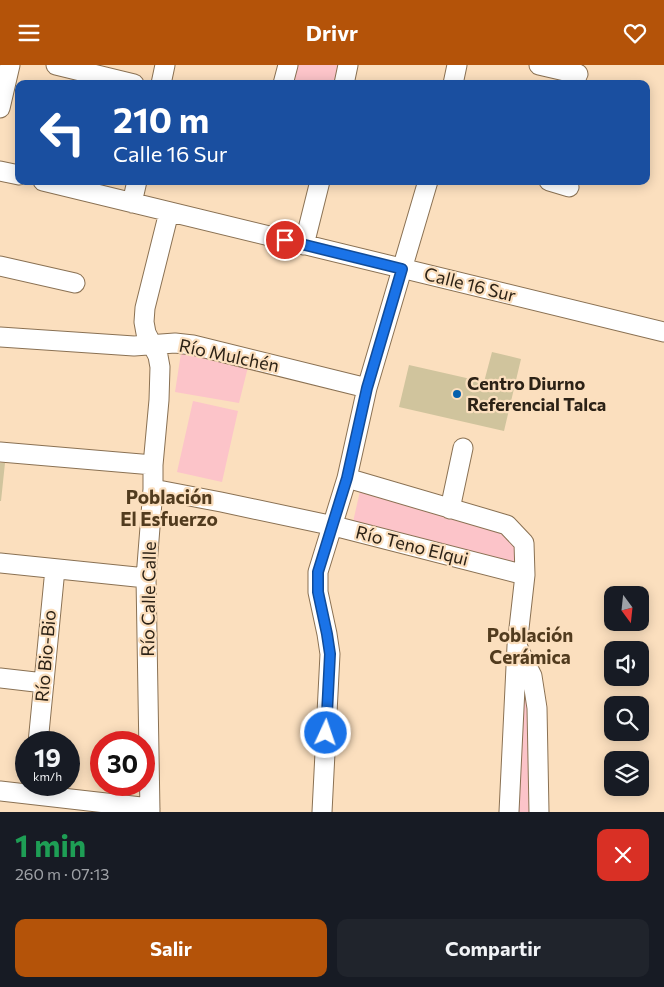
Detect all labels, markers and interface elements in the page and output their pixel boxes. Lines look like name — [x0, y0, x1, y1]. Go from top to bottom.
icon: menu — [15, 19, 43, 47]
text: Drivr — [306, 19, 358, 46]
icon: heart — [621, 19, 649, 47]
text: 210 m — [113, 97, 209, 140]
icon: left — [30, 100, 95, 165]
text: Calle 16 Sur — [113, 140, 228, 167]
pin — [264, 219, 306, 261]
icon: arrive — [271, 226, 299, 254]
street label: Calle 16 Sur — [422, 262, 518, 306]
street label: Río Mulchén — [177, 334, 281, 376]
place label: Centro Diurno Referencial Talca — [467, 372, 606, 415]
marker: Centro Diurno Referencial Talca — [451, 388, 463, 400]
district label: Población El Esfuerzo — [120, 485, 218, 530]
street label: Río Teno Elqui — [354, 520, 471, 570]
street label: Río Calle Calle — [136, 541, 160, 657]
north arrow — [604, 586, 649, 631]
map controls — [604, 586, 649, 796]
street label: Río Bio-Bio — [30, 609, 60, 703]
district label: Población Cerámica — [487, 623, 573, 668]
button: sound — [604, 641, 649, 686]
button: search — [604, 696, 649, 741]
position arrow — [299, 706, 351, 758]
speed limit sign: 30 — [90, 731, 155, 796]
text: 19 — [34, 742, 61, 772]
button: layers — [604, 751, 649, 796]
text: km/h — [33, 769, 62, 783]
text: 1 min — [15, 826, 86, 863]
button: close — [597, 829, 649, 881]
text: 260 m · 07:13 — [15, 864, 109, 883]
button: Salir — [15, 919, 327, 977]
button: Compartir — [337, 919, 649, 977]

